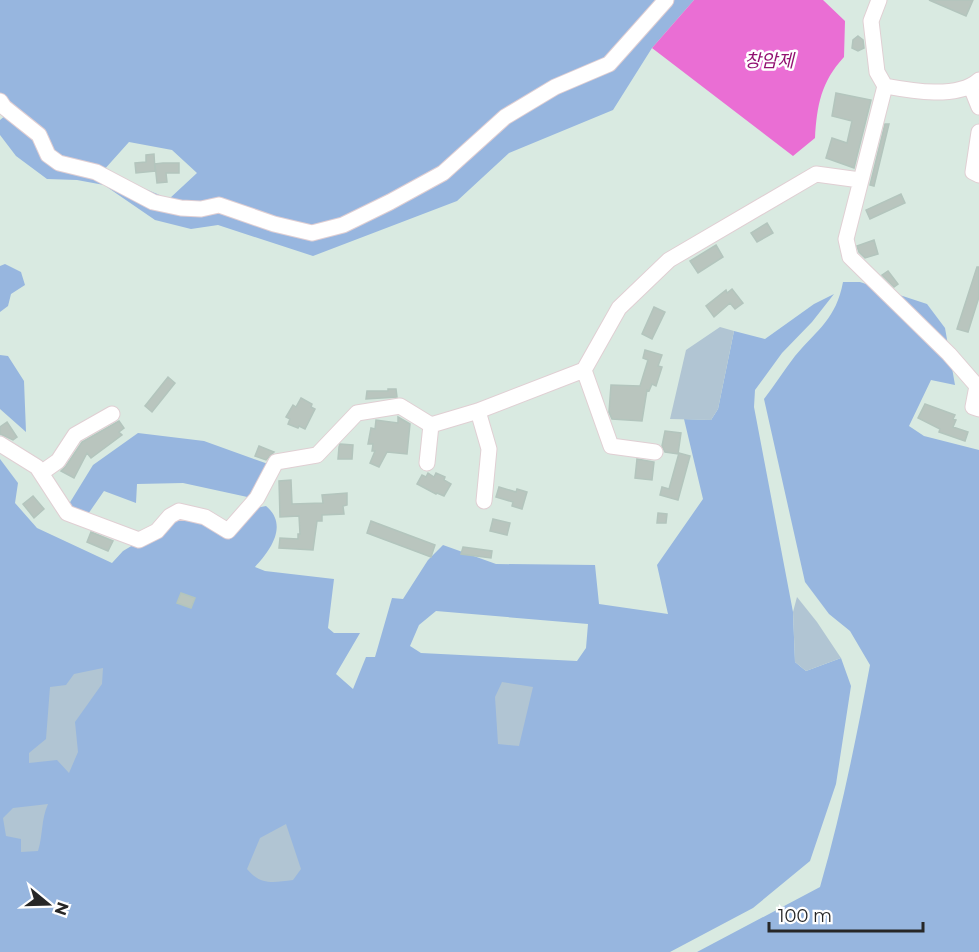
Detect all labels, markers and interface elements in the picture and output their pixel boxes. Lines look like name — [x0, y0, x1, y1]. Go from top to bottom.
water label: 창암제 — [744, 50, 796, 72]
north arrow — [18, 874, 78, 934]
scale bar — [769, 895, 924, 933]
text: N — [51, 900, 73, 918]
text: 100 m — [778, 905, 832, 927]

